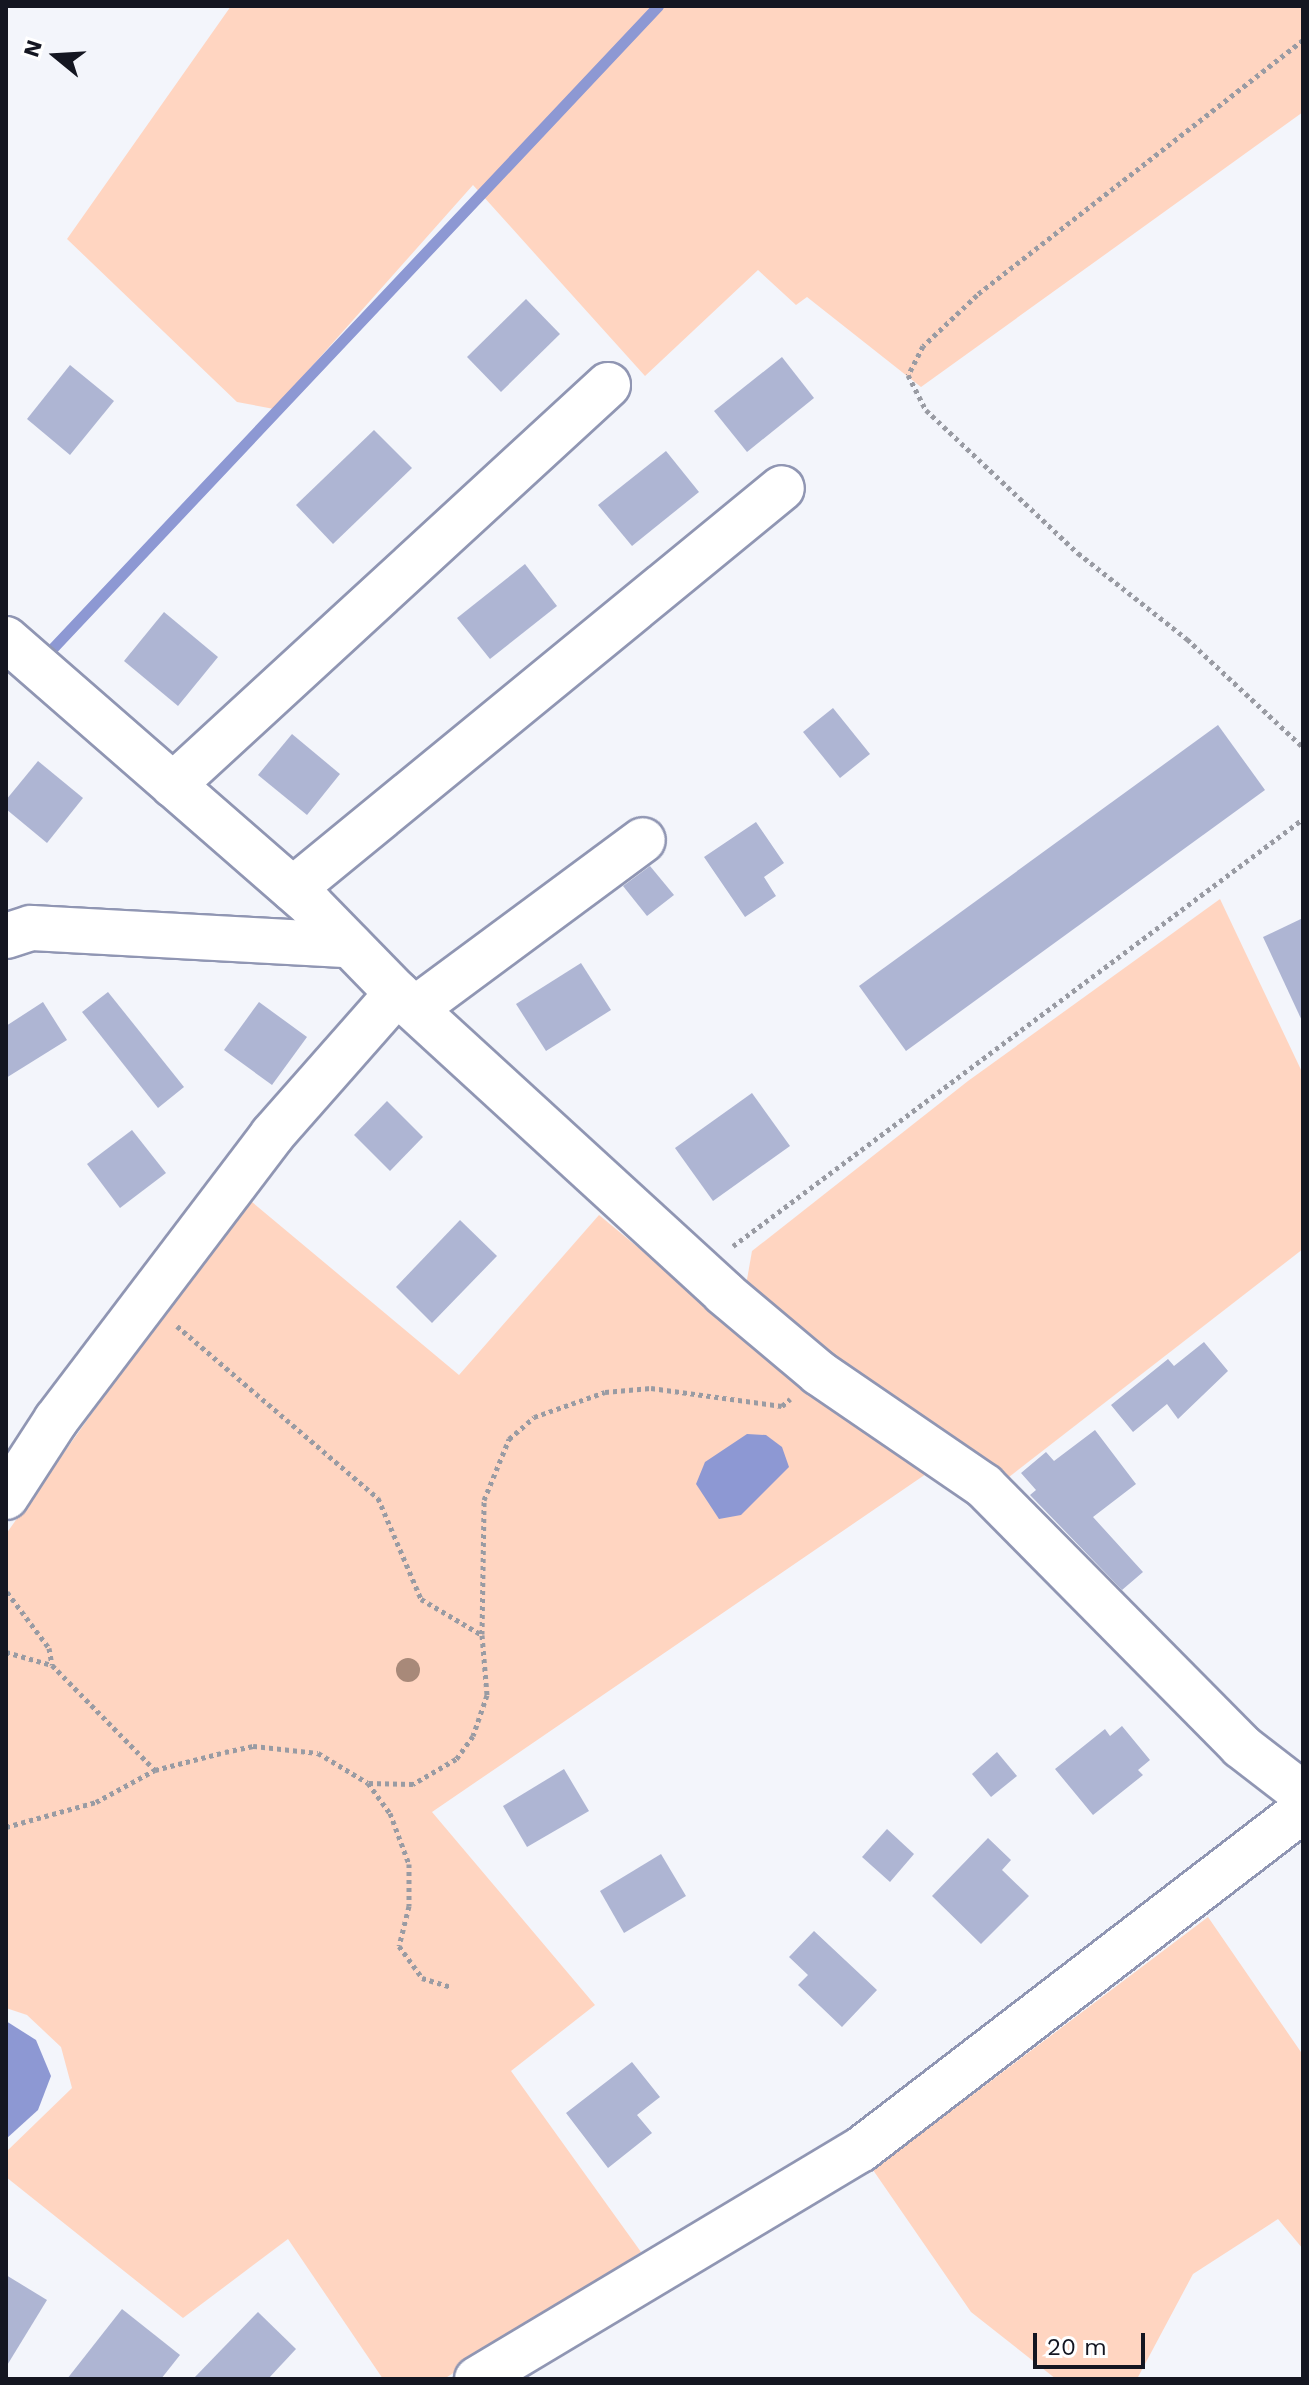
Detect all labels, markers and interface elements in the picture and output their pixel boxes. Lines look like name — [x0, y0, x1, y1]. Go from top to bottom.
north arrow — [16, 16, 96, 96]
text: N — [18, 37, 47, 60]
scale bar — [1037, 2317, 1149, 2367]
text: 20 m — [1047, 2333, 1107, 2361]

